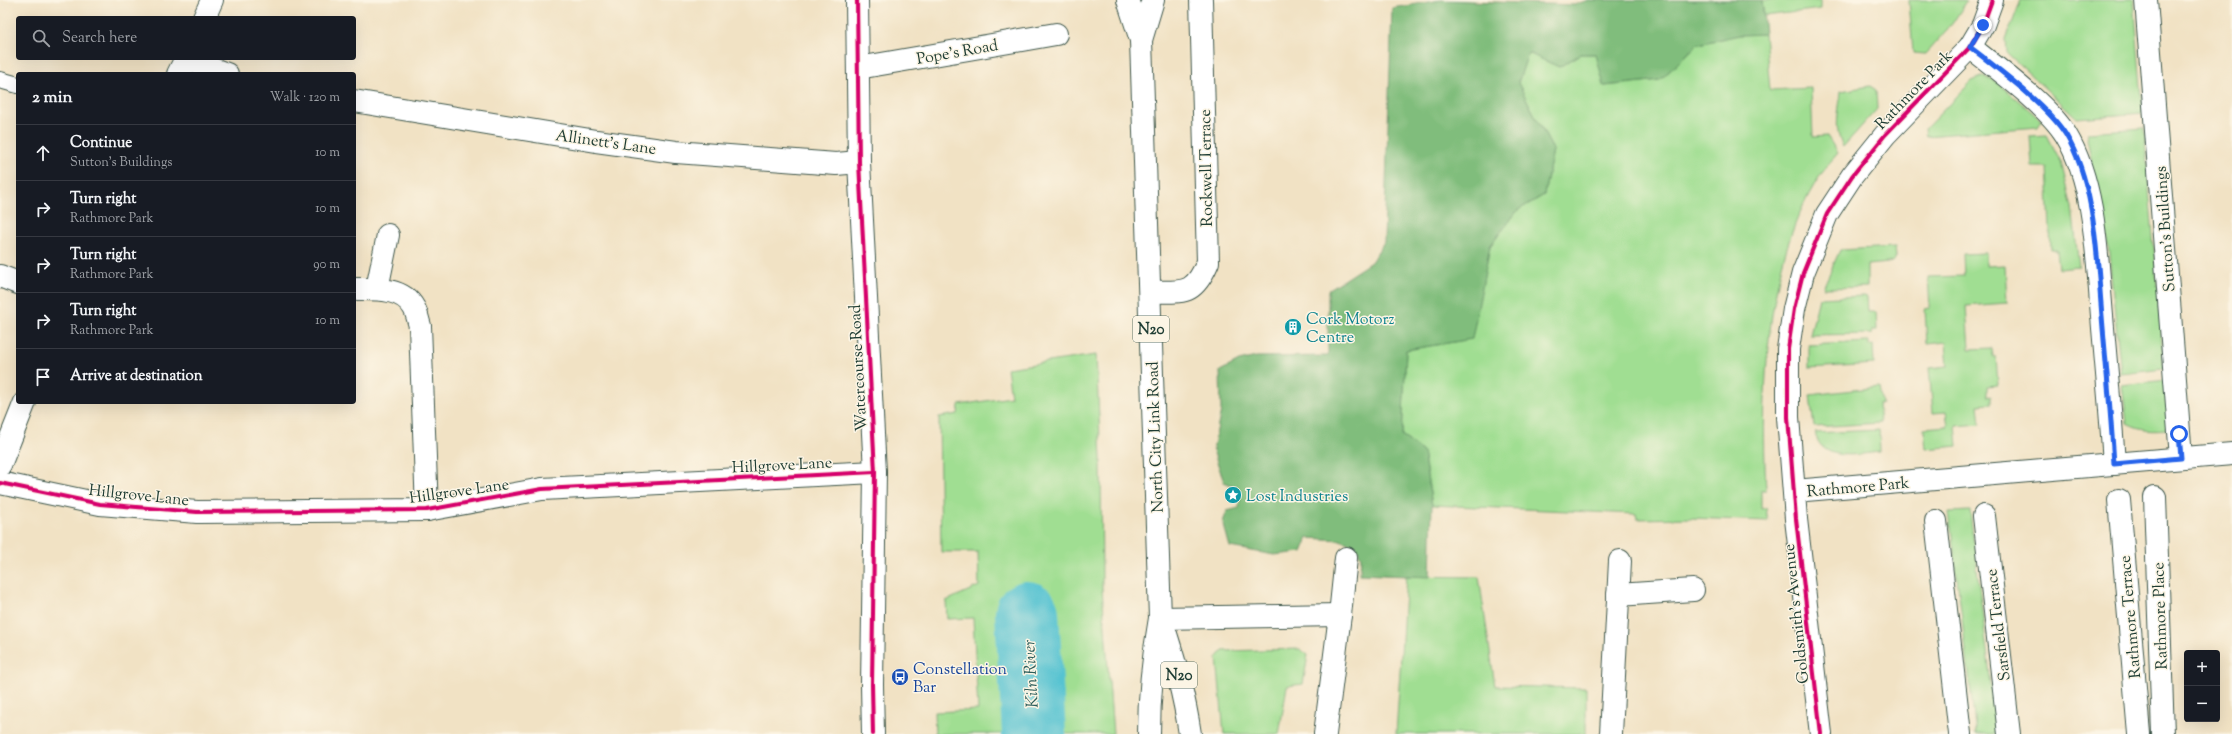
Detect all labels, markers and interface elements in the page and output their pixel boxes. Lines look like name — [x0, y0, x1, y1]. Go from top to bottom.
search box — [16, 16, 356, 60]
route end — [1974, 16, 1992, 34]
icon: search — [30, 27, 52, 49]
text: Search here — [62, 28, 137, 49]
street label: Pope's Road — [915, 35, 1000, 72]
street label: Rathmore Park — [1871, 46, 1959, 136]
text: 2 min — [32, 86, 73, 110]
text: Walk · 120 m — [270, 89, 340, 107]
street label: Rockwell Terrace — [1195, 109, 1220, 227]
street label: Allinett's Lane — [554, 125, 657, 162]
text: Continue — [70, 133, 132, 154]
icon: ahead — [32, 142, 54, 164]
text: 10 m — [315, 144, 340, 162]
text: Sutton's Buildings — [70, 154, 172, 172]
street label: Sutton's Buildings — [2151, 165, 2182, 292]
text: Turn right — [70, 189, 136, 210]
icon: right — [32, 198, 54, 220]
text: 10 m — [315, 200, 340, 218]
text: Rathmore Park — [70, 210, 154, 228]
text: Turn right — [70, 245, 136, 266]
icon: right — [32, 254, 54, 276]
text: 90 m — [313, 256, 340, 274]
text: Rathmore Park — [70, 266, 154, 284]
text: Turn right — [70, 301, 136, 322]
street label: Watercourse Road — [845, 304, 874, 432]
place label: Cork Motorz Centre — [1306, 309, 1395, 350]
icon: right — [32, 310, 54, 332]
text: 10 m — [315, 312, 340, 330]
road number: N20 — [1133, 316, 1169, 342]
building icon: Cork Motorz Centre — [1283, 317, 1303, 337]
text: Rathmore Park — [70, 322, 154, 340]
street label: North City Link Road — [1142, 361, 1171, 513]
icon: arrive — [32, 366, 54, 388]
text: Arrive at destination — [70, 366, 203, 387]
route start — [2170, 425, 2188, 443]
street label: Hillgrove Lane — [731, 452, 833, 481]
street label: Rathmore Park — [1806, 473, 1911, 504]
street label: Hillgrove Lane — [408, 474, 511, 511]
street label: Hillgrove Lane — [88, 480, 190, 513]
place icon: Lost Industries — [1223, 485, 1243, 505]
place label: Lost Industries — [1246, 486, 1348, 509]
street label: Goldsmith's Avenue — [1779, 543, 1816, 685]
street label: Rathmore Terrace — [2115, 554, 2148, 679]
street label: Rathmore Place — [2148, 562, 2175, 670]
street label: Sarsfield Terrace — [1981, 567, 2018, 682]
water label: Kiln River — [1018, 639, 1046, 709]
map controls — [2184, 650, 2220, 722]
button: + — [2184, 650, 2220, 686]
place label: Constellation Bar — [913, 659, 1008, 700]
road number: N20 — [1161, 662, 1197, 688]
bus stop icon: Constellation Bar — [890, 667, 910, 687]
button: − — [2184, 686, 2220, 722]

